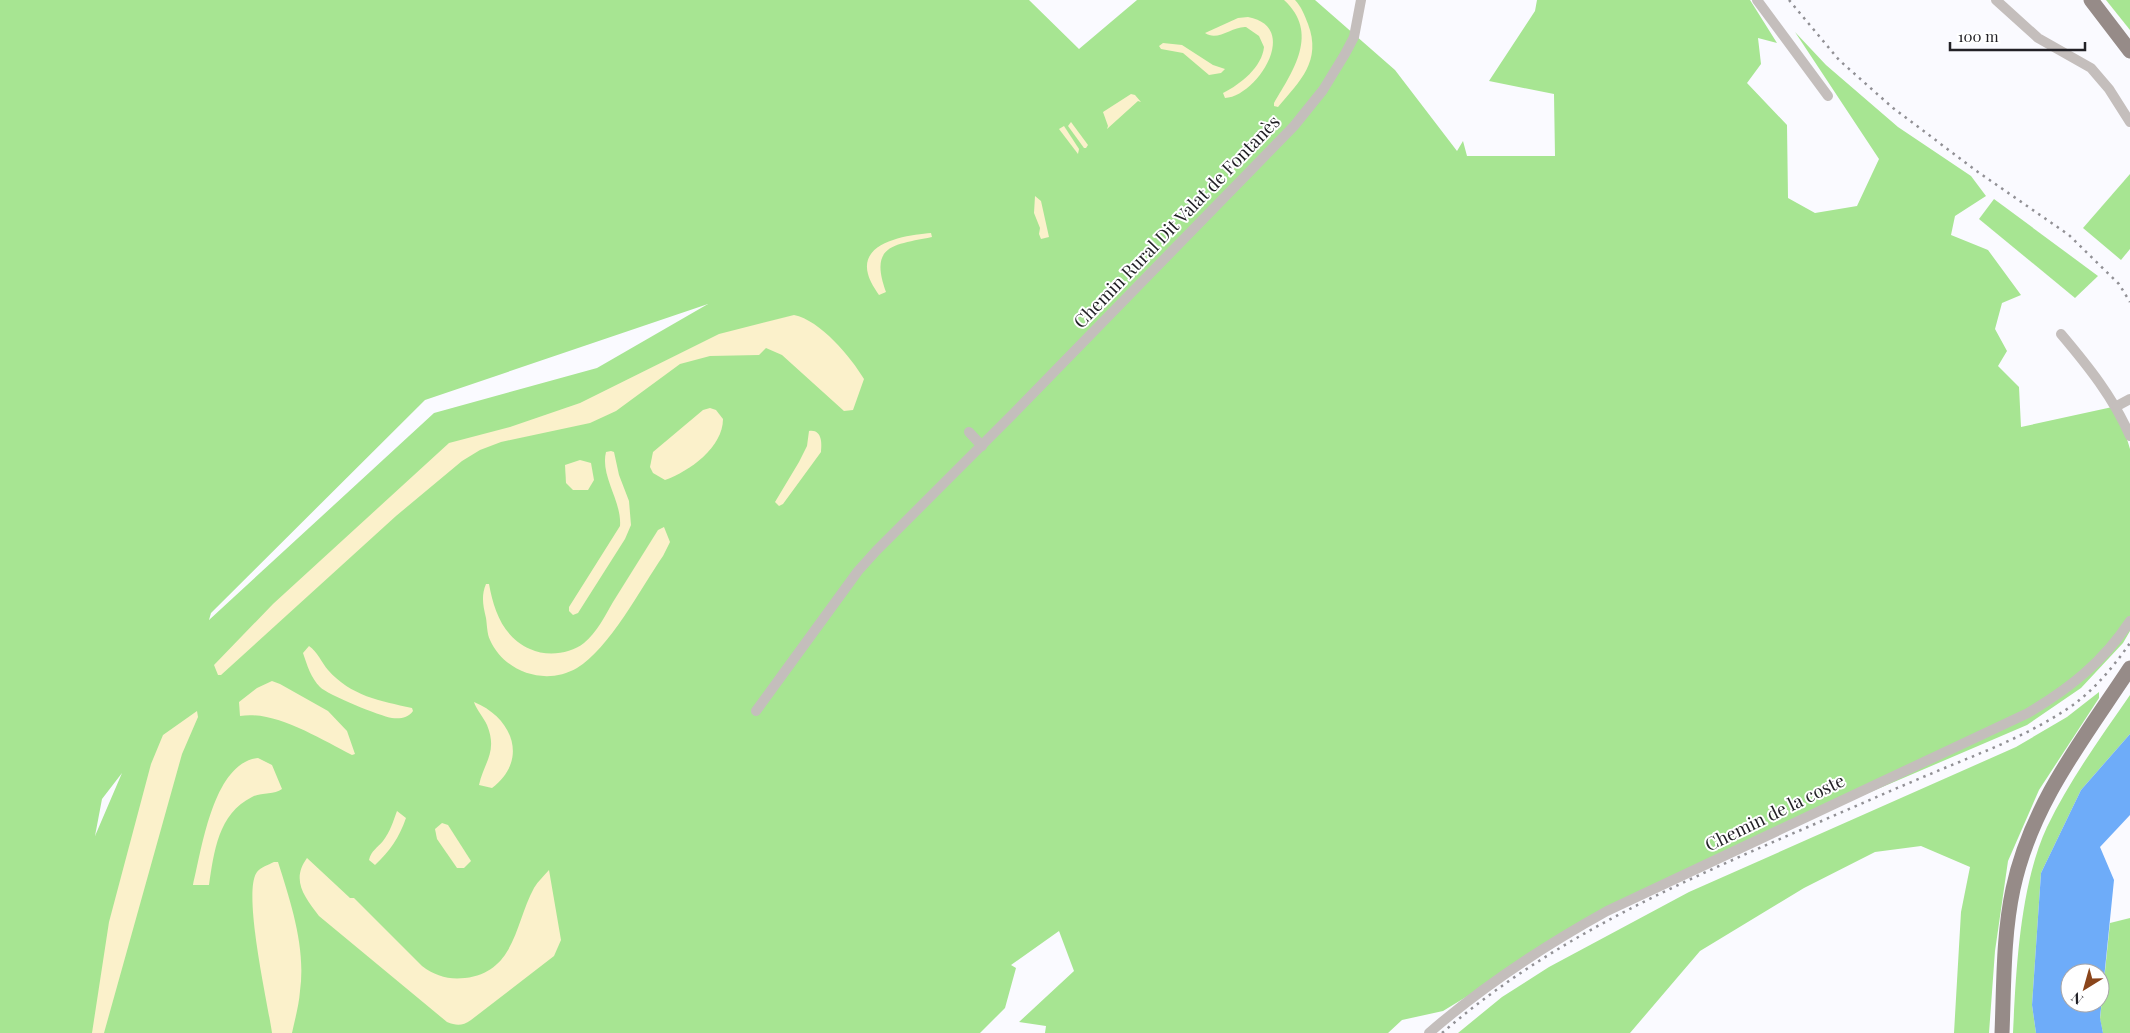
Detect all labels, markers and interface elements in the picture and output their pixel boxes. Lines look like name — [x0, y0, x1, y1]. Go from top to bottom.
scale bar — [1950, 20, 2085, 52]
text: 100 m — [1958, 26, 1999, 46]
street label: Chemin Rural Dit Valat de Fontanès — [1068, 110, 1285, 333]
street label: Chemin de la coste — [1701, 768, 1848, 856]
north arrow — [2060, 963, 2110, 1013]
text: N — [2067, 988, 2087, 1009]

